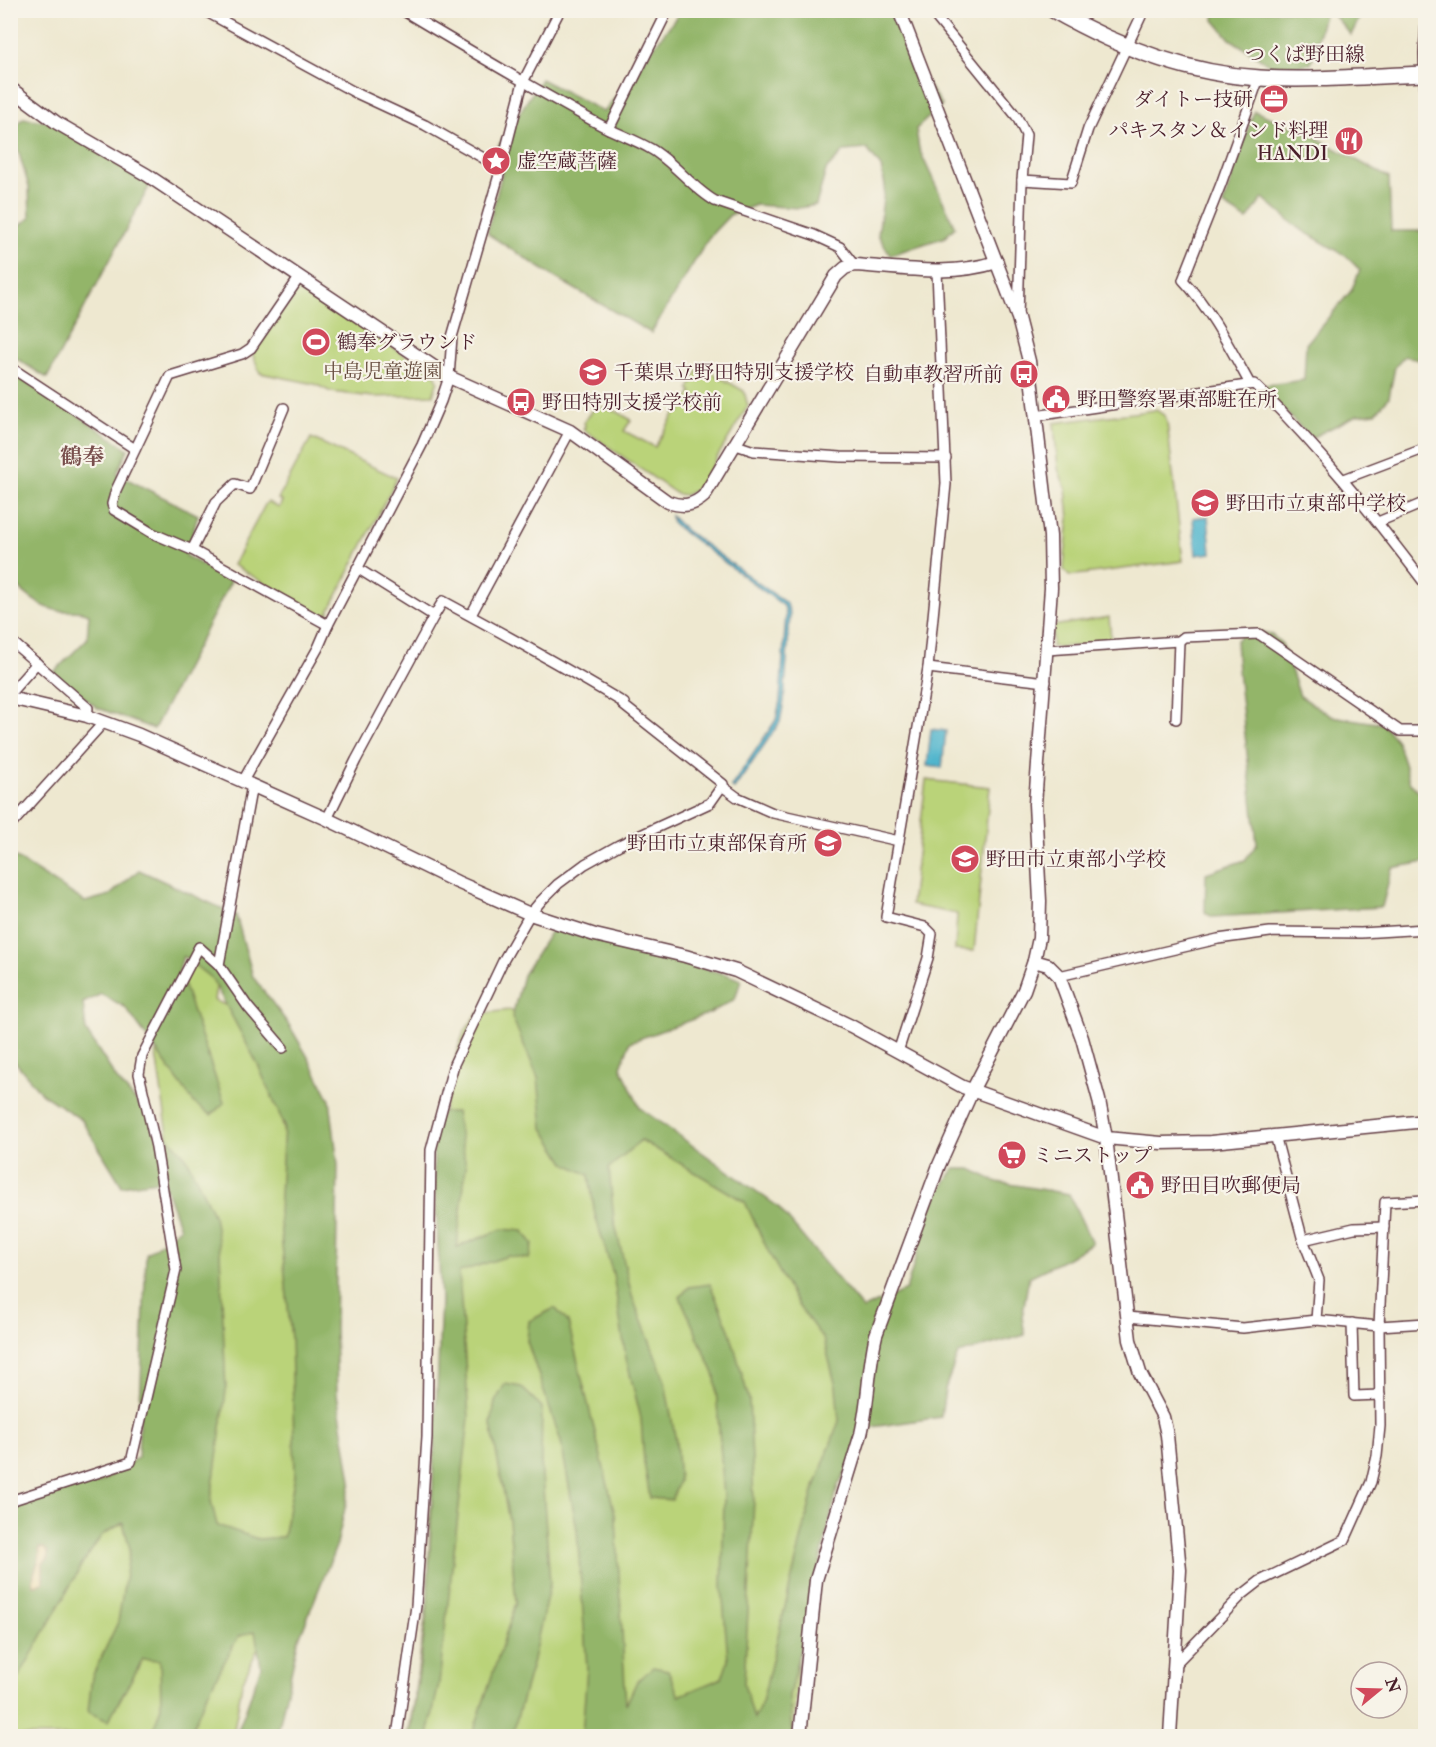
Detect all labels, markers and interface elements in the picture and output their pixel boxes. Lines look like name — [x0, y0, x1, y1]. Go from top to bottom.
street label: つくば野田線 — [1245, 42, 1365, 67]
office icon: ダイトー技研 — [1258, 83, 1290, 115]
place label: ダイトー技研 — [1133, 87, 1253, 112]
place label: パキスタン＆インド料理 HANDI — [1108, 118, 1328, 166]
restaurant icon: パキスタン＆インド料理 HANDI — [1333, 125, 1365, 157]
place icon: 虚空蔵菩薩 — [480, 145, 512, 177]
place label: 虚空蔵菩薩 — [517, 149, 617, 174]
sports icon: 鶴奉グラウンド — [300, 326, 332, 358]
place label: 鶴奉グラウンド — [337, 330, 477, 355]
school or university icon: 千葉県立野田特別支援学校 — [577, 356, 609, 388]
bus stop icon: 自動車教習所前 — [1008, 358, 1040, 390]
park label: 中島児童遊園 — [323, 359, 443, 384]
place label: 千葉県立野田特別支援学校 — [614, 360, 854, 385]
place label: 自動車教習所前 — [863, 362, 1003, 387]
public building icon: 野田警察署東部駐在所 — [1040, 383, 1072, 415]
bus stop icon: 野田特別支援学校前 — [505, 386, 537, 418]
place label: 野田警察署東部駐在所 — [1077, 387, 1277, 412]
place label: 野田特別支援学校前 — [542, 390, 722, 415]
district label: 鶴奉 — [60, 443, 104, 471]
school or university icon: 野田市立東部中学校 — [1189, 487, 1221, 519]
place label: 野田市立東部中学校 — [1226, 491, 1406, 516]
school or university icon: 野田市立東部保育所 — [812, 827, 844, 859]
place label: 野田市立東部保育所 — [627, 831, 807, 856]
school or university icon: 野田市立東部小学校 — [949, 843, 981, 875]
place label: 野田市立東部小学校 — [986, 847, 1166, 872]
supermarket icon: ミニストップ — [996, 1139, 1028, 1171]
place label: ミニストップ — [1033, 1143, 1152, 1168]
public building icon: 野田目吹郵便局 — [1124, 1169, 1156, 1201]
place label: 野田目吹郵便局 — [1161, 1173, 1301, 1198]
north arrow — [1349, 1660, 1409, 1720]
text: N — [1380, 1674, 1404, 1696]

